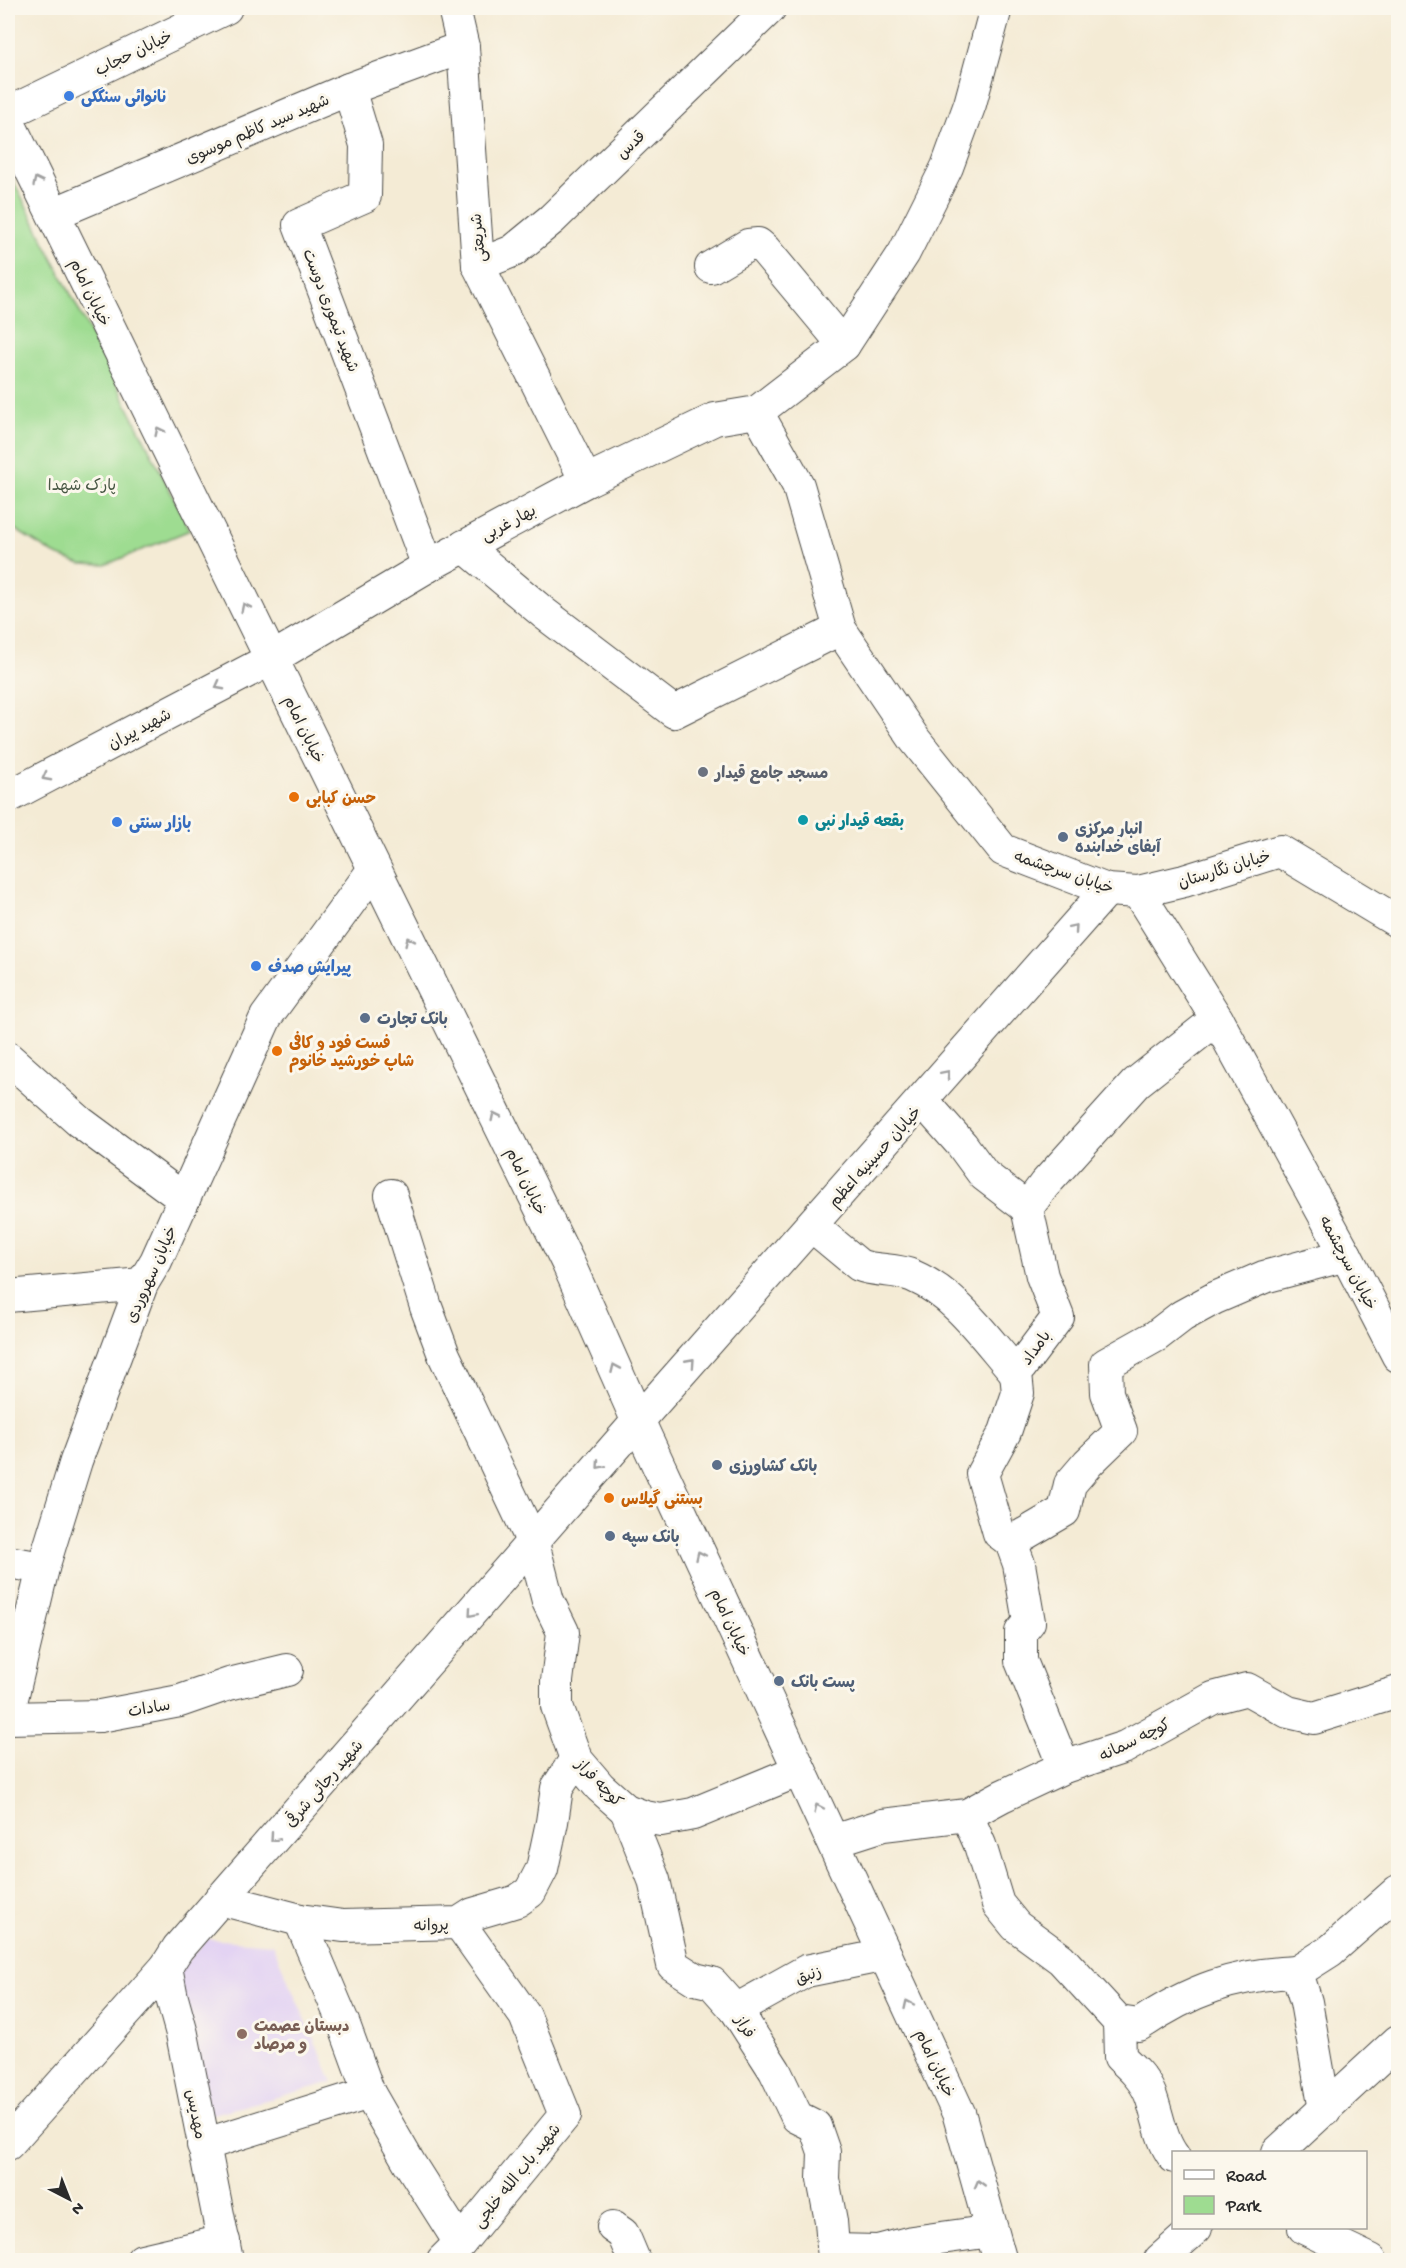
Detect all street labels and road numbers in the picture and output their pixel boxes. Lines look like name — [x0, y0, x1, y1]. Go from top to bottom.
street label: خیابان حجاب — [93, 28, 176, 82]
street label: شهید سید کاظم موسوی — [184, 92, 333, 170]
street label: قدس — [614, 128, 651, 165]
street label: شریعتی — [468, 212, 492, 263]
street label: شهید تیموری دوست — [297, 247, 361, 375]
street label: خیابان امام — [63, 257, 112, 330]
street label: بهار غربی — [479, 503, 540, 547]
street label: خیابان امام — [277, 694, 326, 767]
street label: شهید پیران — [106, 707, 175, 756]
street label: خیابان نگارستان — [1176, 845, 1274, 894]
street label: خیابان سرچشمه — [1010, 848, 1115, 900]
street label: خیابان حسینیه اعظم — [826, 1104, 927, 1213]
street label: خیابان امام — [499, 1146, 548, 1219]
street label: خیابان سرچشمه — [1313, 1213, 1379, 1314]
street label: خیابان سهروردی — [123, 1224, 183, 1327]
street label: بامداد — [1019, 1328, 1057, 1370]
street label: خیابان امام — [704, 1587, 752, 1660]
street label: سادات — [127, 1697, 172, 1723]
street label: کوچه سمانه — [1097, 1717, 1174, 1768]
street label: شهید رجائی شرقی — [279, 1735, 369, 1833]
street label: کوچه فراز — [569, 1755, 625, 1813]
street label: پروانه — [413, 1917, 449, 1938]
street label: زنبق — [793, 1964, 825, 1991]
street label: فراز — [728, 2011, 757, 2043]
street label: خیابان امام — [909, 2028, 957, 2101]
street label: مهدیس — [179, 2088, 208, 2141]
street label: شهید باب الله خلجی — [471, 2121, 567, 2233]

